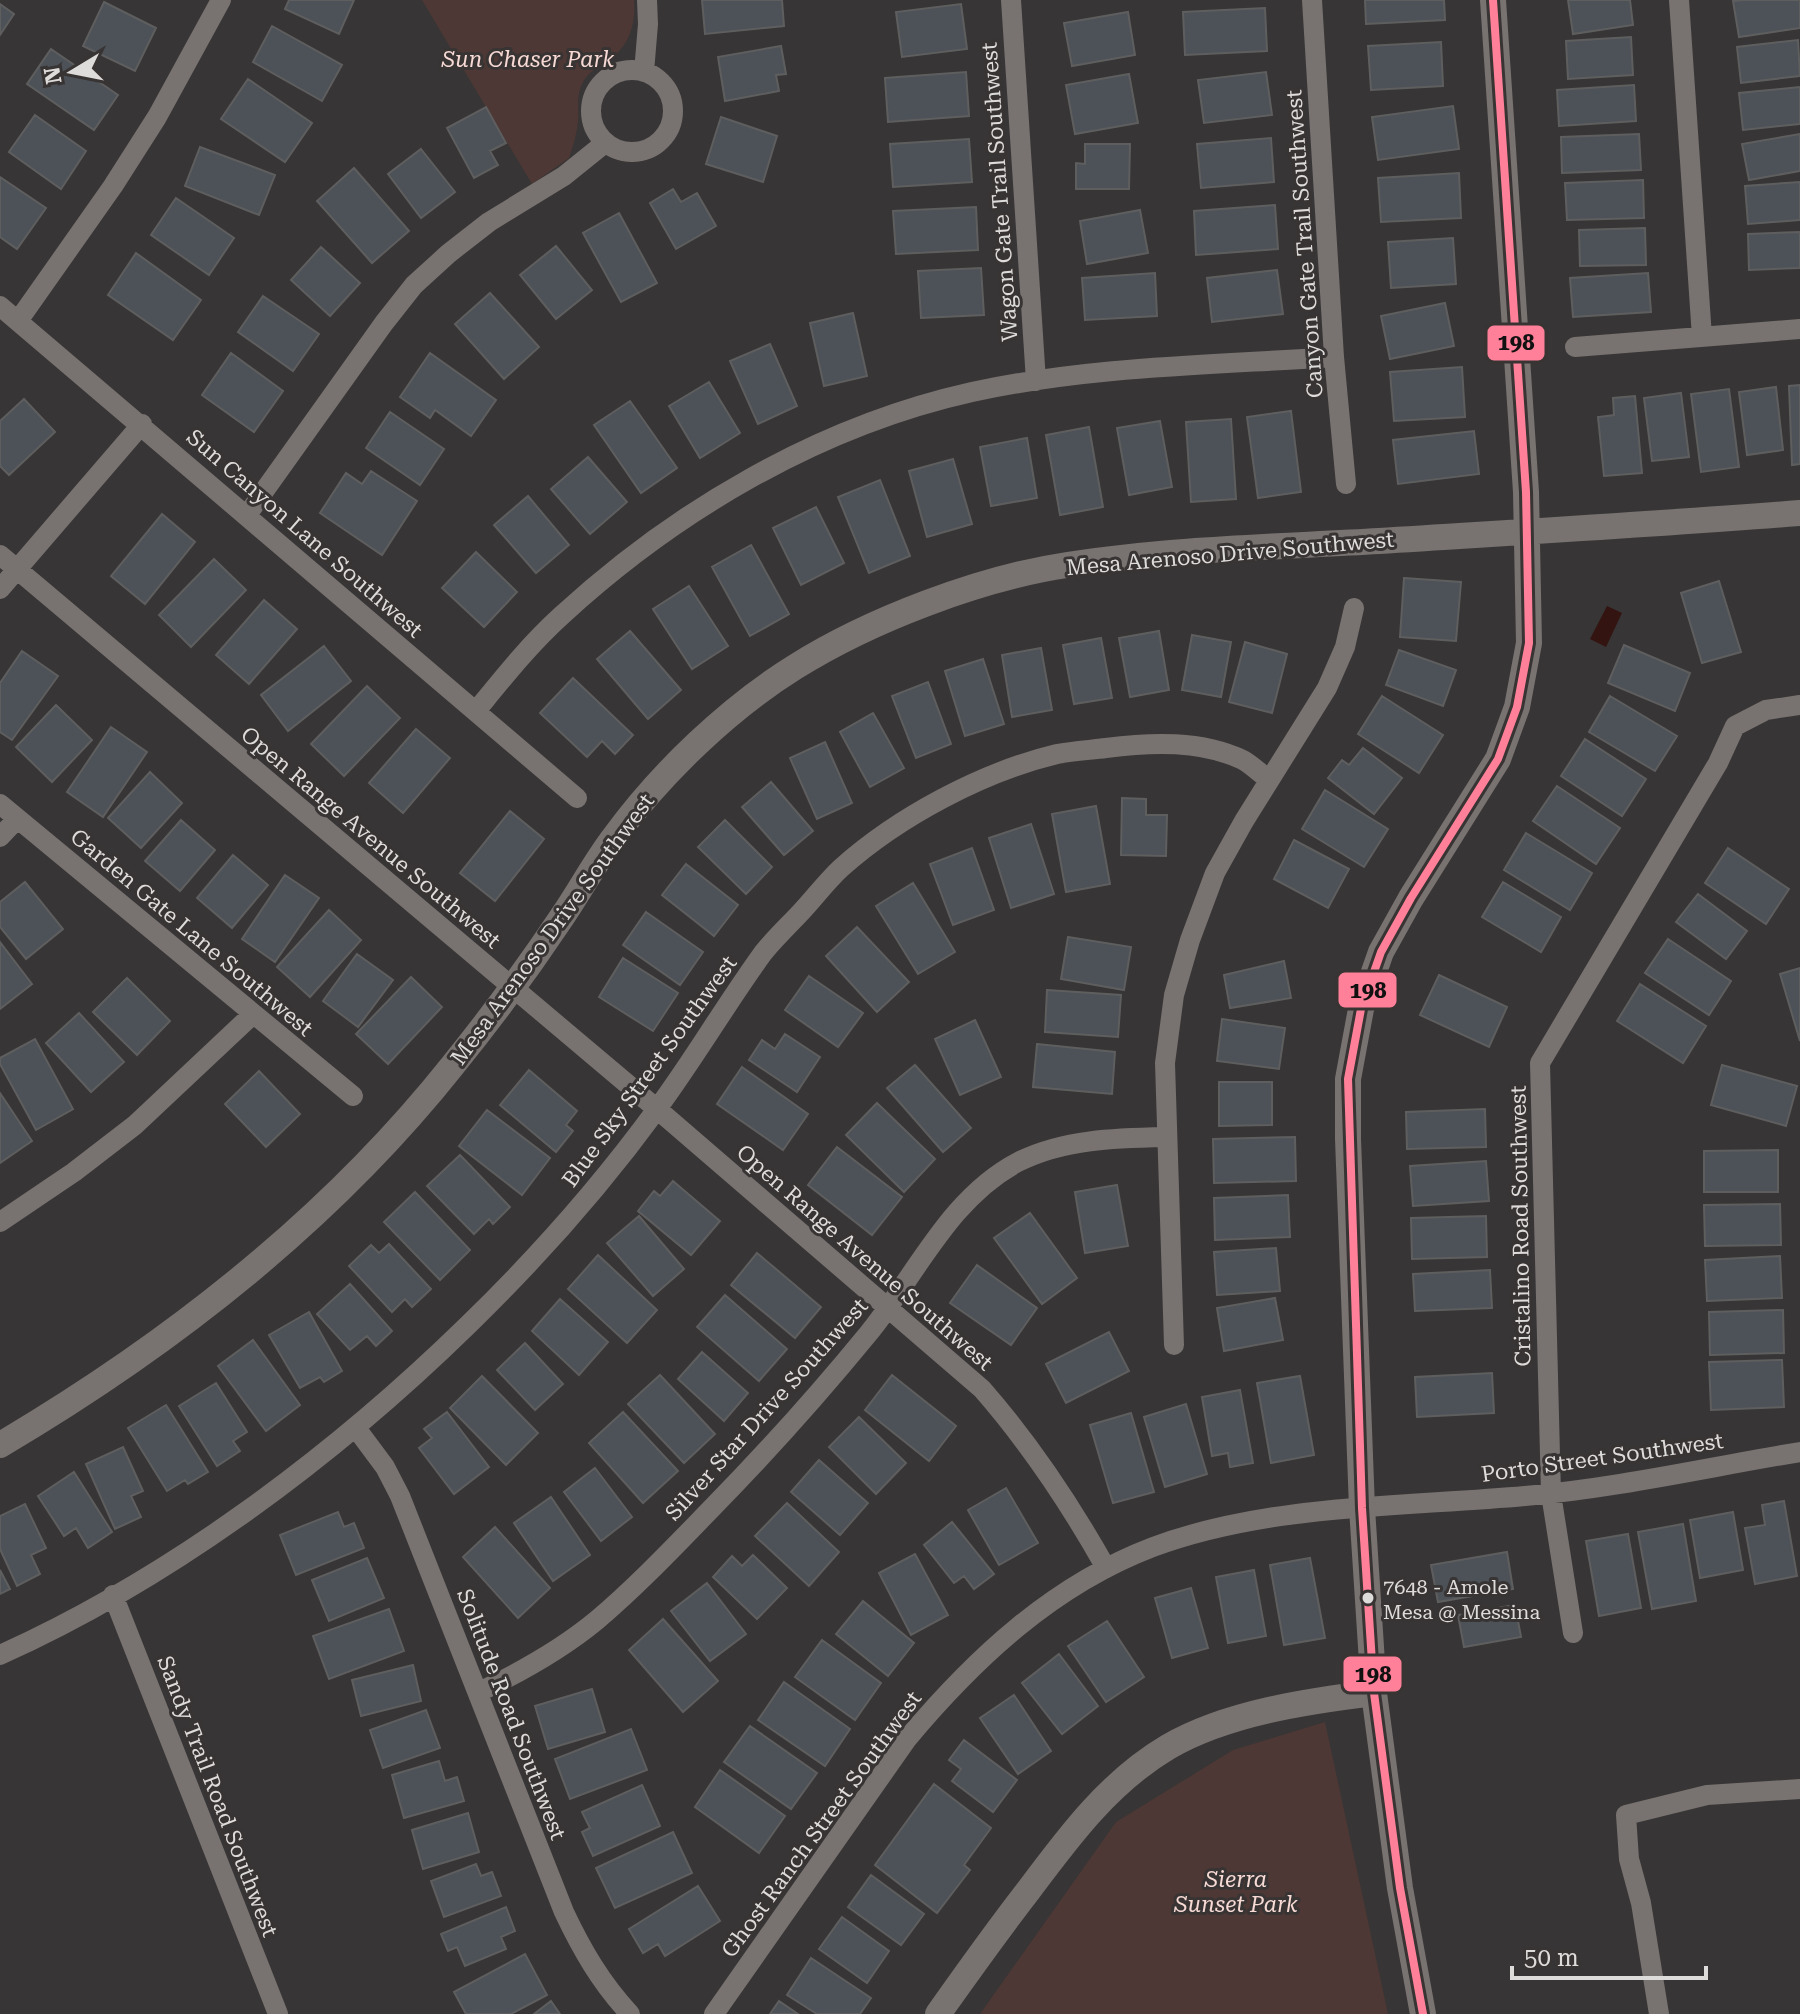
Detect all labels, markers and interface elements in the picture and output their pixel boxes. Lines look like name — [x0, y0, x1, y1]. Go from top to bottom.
north arrow — [32, 32, 112, 112]
street label: Wagon Gate Trail Southwest — [977, 42, 1022, 342]
park label: Sun Chaser Park — [441, 47, 614, 72]
text: N — [39, 65, 67, 86]
street label: Canyon Gate Trail Southwest — [1281, 89, 1328, 399]
line badge: 198 — [1486, 324, 1546, 362]
text: 198 — [1498, 330, 1534, 355]
street label: Sun Canyon Lane Southwest — [182, 424, 428, 643]
street label: Mesa Arenoso Drive Southwest — [1065, 527, 1395, 580]
street label: Open Range Avenue Southwest — [236, 721, 505, 953]
street label: Mesa Arenoso Drive Southwest — [446, 789, 659, 1070]
street label: Garden Gate Lane Southwest — [65, 824, 318, 1041]
street label: Blue Sky Street Southwest — [557, 951, 742, 1192]
line badge: 198 — [1337, 971, 1398, 1009]
text: 198 — [1350, 978, 1386, 1003]
street label: Cristalino Road Southwest — [1506, 1085, 1535, 1367]
street label: Open Range Avenue Southwest — [732, 1139, 998, 1375]
street label: Silver Star Drive Southwest — [660, 1293, 873, 1525]
street label: Porto Street Southwest — [1479, 1428, 1725, 1487]
place label: 7648 - Amole Mesa @ Messina — [1383, 1575, 1541, 1624]
street label: Solitude Road Southwest — [452, 1585, 571, 1843]
marker: 7648 - Amole Mesa @ Messina — [1360, 1590, 1376, 1606]
street label: Sandy Trail Road Southwest — [152, 1652, 283, 1940]
line badge: 198 — [1342, 1655, 1403, 1693]
text: 198 — [1355, 1662, 1391, 1687]
street label: Ghost Ranch Street Southwest — [716, 1686, 926, 1962]
park label: Sierra Sunset Park — [1173, 1867, 1298, 1917]
scale bar — [1512, 1930, 1706, 1980]
text: 50 m — [1524, 1944, 1579, 1972]

